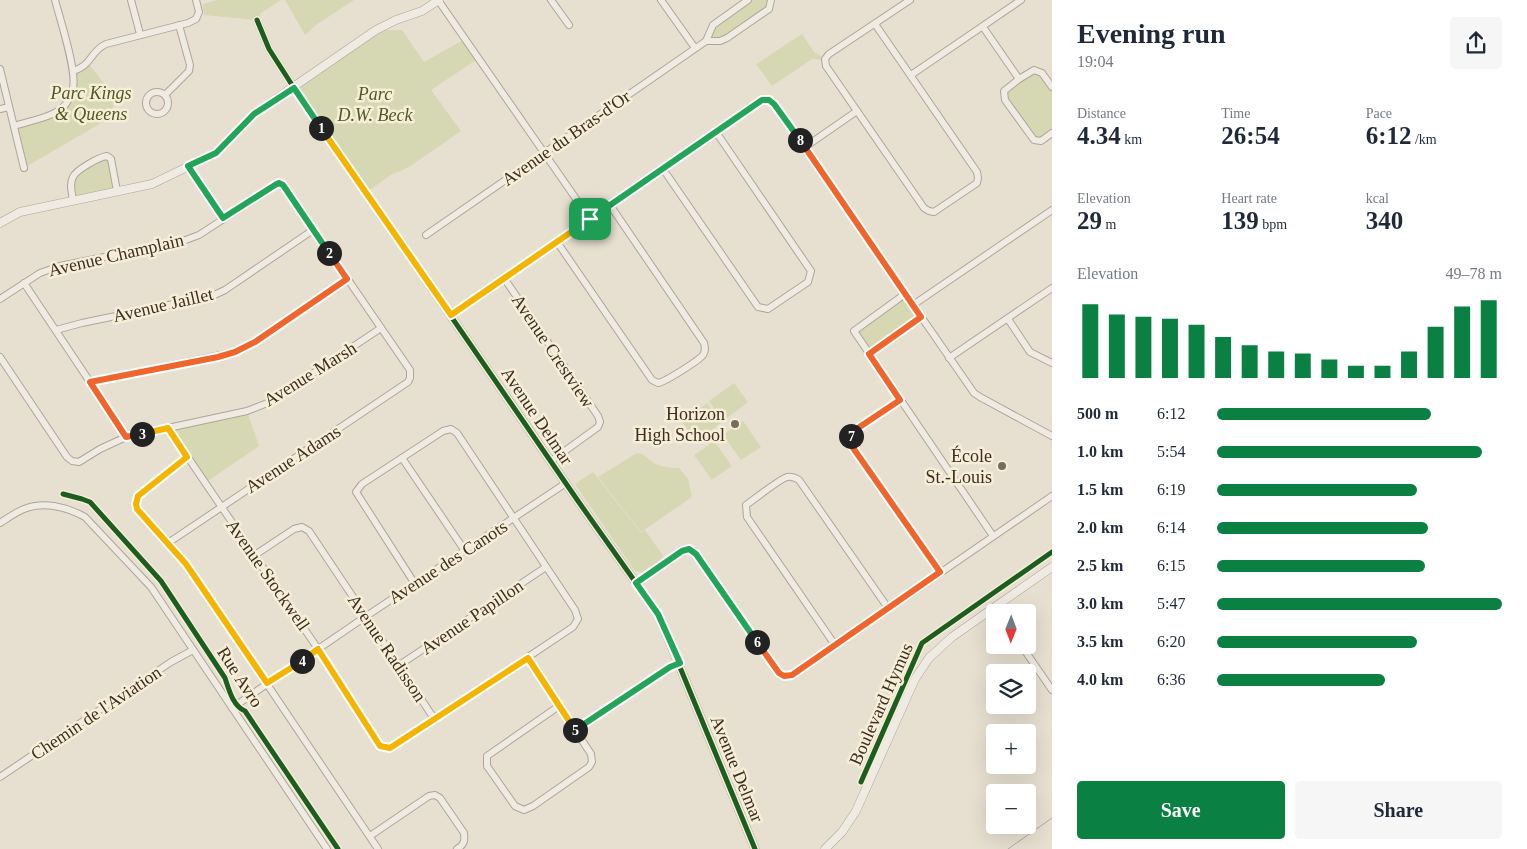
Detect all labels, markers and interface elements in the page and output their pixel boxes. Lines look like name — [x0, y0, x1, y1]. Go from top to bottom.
button: share — [1450, 17, 1502, 69]
text: Evening run — [1077, 18, 1226, 49]
text: 19:04 — [1077, 53, 1113, 70]
park label: Parc Kings & Queens — [50, 83, 131, 124]
park label: Parc D.W. Beck — [337, 84, 413, 125]
street label: Avenue du Bras-d'Or — [498, 86, 634, 190]
text: Distance — [1077, 106, 1126, 121]
text: Time — [1221, 106, 1250, 121]
text: Pace — [1366, 106, 1392, 121]
pin: 1 — [308, 116, 334, 140]
text: 1 — [318, 121, 325, 136]
text: 4.34 — [1077, 122, 1121, 149]
text: 26:54 — [1221, 122, 1280, 149]
text: 6:12 — [1366, 122, 1411, 149]
pin: 8 — [788, 128, 812, 152]
text: km — [1121, 132, 1142, 147]
text: /km — [1411, 132, 1437, 147]
text: 8 — [797, 133, 804, 148]
text: Elevation — [1077, 191, 1131, 206]
text: Heart rate — [1221, 191, 1277, 206]
text: kcal — [1366, 191, 1389, 206]
pin — [569, 198, 611, 240]
icon: arrive — [576, 205, 604, 233]
text: 29 — [1077, 207, 1102, 234]
text: 139 — [1221, 207, 1259, 234]
text: 340 — [1366, 207, 1403, 234]
text: m — [1102, 217, 1116, 232]
text: bpm — [1259, 217, 1287, 232]
street label: Avenue Champlain — [46, 230, 186, 280]
pin: 2 — [316, 240, 342, 266]
text: 2 — [326, 246, 333, 261]
text: Elevation — [1077, 265, 1138, 282]
text: 49–78 m — [1446, 265, 1502, 282]
street label: Avenue Jaillet — [111, 284, 215, 326]
street label: Avenue Crestview — [508, 291, 598, 411]
street label: Avenue Marsh — [260, 338, 360, 410]
street label: Avenue Delmar — [497, 364, 577, 468]
place label: Horizon High School — [634, 404, 725, 445]
text: 500 m — [1077, 405, 1118, 422]
text: 6:12 — [1157, 405, 1185, 422]
marker: Horizon High School — [729, 418, 741, 430]
street label: Avenue Adams — [242, 421, 344, 497]
pin: 3 — [130, 422, 154, 446]
pin: 7 — [838, 424, 864, 448]
text: 3 — [139, 427, 146, 442]
text: 7 — [848, 429, 855, 444]
text: 1.0 km — [1077, 443, 1123, 460]
text: 5:54 — [1157, 443, 1185, 460]
place label: École St.-Louis — [925, 445, 992, 487]
marker: École St.-Louis — [996, 460, 1008, 472]
text: 1.5 km — [1077, 481, 1123, 498]
text: 6:19 — [1157, 481, 1185, 498]
street label: Avenue Stockwell — [222, 516, 314, 634]
street label: Avenue des Canots — [385, 516, 511, 608]
text: 2.0 km — [1077, 519, 1123, 536]
text: 6:14 — [1157, 519, 1185, 536]
text: 2.5 km — [1077, 557, 1123, 574]
text: 6:15 — [1157, 557, 1185, 574]
street label: Avenue Papillon — [417, 575, 527, 659]
street label: Avenue Radisson — [344, 591, 430, 705]
text: 3.0 km — [1077, 595, 1123, 612]
text: 5:47 — [1157, 595, 1185, 612]
north arrow — [986, 604, 1036, 654]
map controls — [986, 604, 1036, 834]
pin: 6 — [744, 630, 770, 654]
text: 3.5 km — [1077, 633, 1123, 650]
text: 6:20 — [1157, 633, 1185, 650]
text: 6 — [754, 635, 761, 650]
street label: Boulevard Hymus — [845, 640, 917, 768]
street label: Rue Avro — [213, 643, 267, 711]
pin: 4 — [290, 648, 314, 674]
text: 4 — [299, 654, 306, 669]
street label: Chemin de l'Aviation — [27, 662, 165, 764]
button: layers — [986, 664, 1036, 714]
text: 4.0 km — [1077, 671, 1123, 688]
text: 6:36 — [1157, 671, 1185, 688]
street label: Avenue Delmar — [707, 713, 767, 825]
pin: 5 — [562, 718, 588, 742]
text: 5 — [572, 723, 579, 738]
button: + — [986, 724, 1036, 774]
button: Save — [1077, 781, 1285, 839]
button: Share — [1295, 781, 1502, 839]
button: − — [986, 784, 1036, 834]

